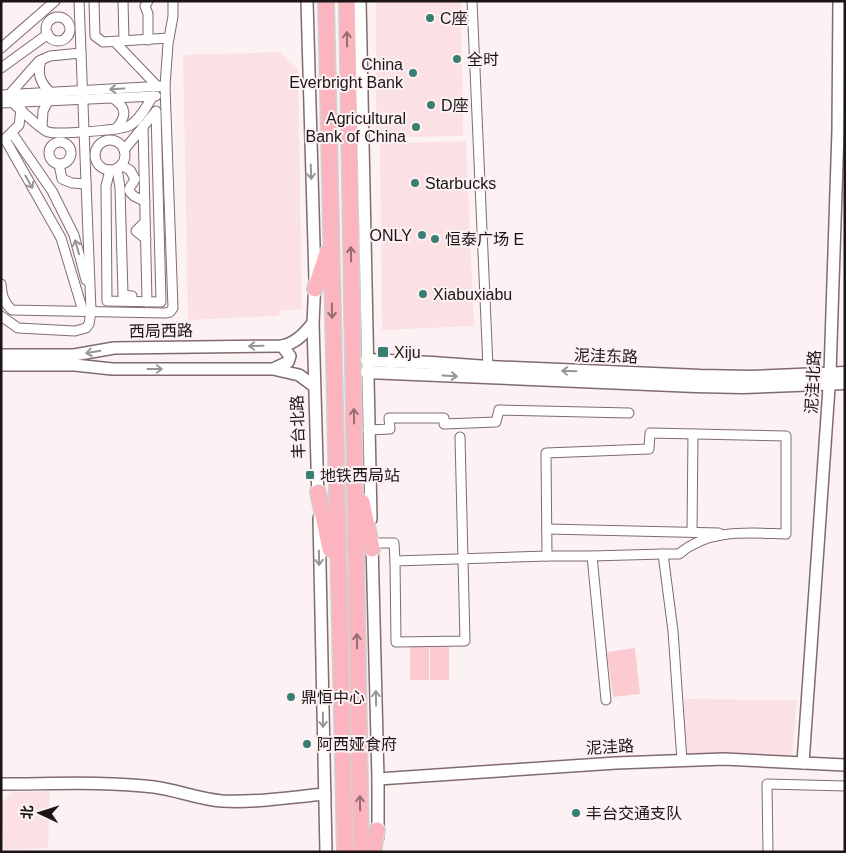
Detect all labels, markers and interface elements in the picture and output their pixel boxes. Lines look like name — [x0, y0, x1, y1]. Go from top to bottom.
place label: C座 — [440, 10, 468, 27]
marker: C座 — [424, 12, 436, 24]
one-way arrow — [342, 31, 352, 48]
place label: 全时 — [467, 51, 499, 68]
marker: 全时 — [451, 53, 463, 65]
place label: China Everbright Bank — [289, 56, 404, 91]
marker: China Everbright Bank — [407, 67, 419, 79]
one-way arrow — [109, 84, 125, 93]
place label: D座 — [441, 97, 469, 114]
marker: D座 — [425, 99, 437, 111]
place label: Agricultural Bank of China — [305, 110, 406, 145]
marker: Agricultural Bank of China — [410, 121, 422, 133]
one-way arrow — [307, 164, 316, 180]
one-way arrow — [24, 174, 34, 188]
place label: Starbucks — [425, 175, 496, 192]
marker: Starbucks — [409, 177, 421, 189]
place label: ONLY — [370, 227, 412, 244]
marker: ONLY — [416, 229, 428, 241]
place label: 恒泰广场 E — [445, 231, 524, 248]
marker: 恒泰广场 E — [429, 233, 441, 245]
one-way arrow — [72, 240, 82, 256]
one-way arrow — [346, 246, 356, 262]
place label: Xiabuxiabu — [433, 286, 512, 303]
marker: Xiabuxiabu — [417, 288, 429, 300]
one-way arrow — [327, 302, 337, 319]
street label: 西局西路 — [129, 322, 193, 340]
one-way arrow — [248, 341, 264, 351]
place label: Xiju — [394, 344, 421, 361]
marker: Xiju — [376, 345, 390, 359]
street label: 泥洼东路 — [574, 346, 638, 366]
one-way arrow — [86, 347, 102, 357]
street label: 泥洼北路 — [803, 350, 823, 414]
one-way arrow — [146, 364, 162, 374]
one-way arrow — [561, 366, 577, 375]
one-way arrow — [442, 371, 458, 380]
street label: 丰台北路 — [288, 395, 308, 459]
one-way arrow — [349, 409, 358, 425]
place label: 地铁西局站 — [320, 467, 400, 484]
marker: 地铁西局站 — [304, 469, 316, 481]
one-way arrow — [315, 550, 324, 566]
one-way arrow — [353, 633, 362, 649]
place label: 鼎恒中心 — [301, 689, 365, 706]
one-way arrow — [371, 690, 380, 706]
marker: 鼎恒中心 — [285, 691, 297, 703]
one-way arrow — [318, 712, 328, 728]
place label: 阿西娅食府 — [317, 736, 397, 753]
street label: 泥洼路 — [586, 737, 634, 757]
marker: 阿西娅食府 — [301, 738, 313, 750]
north arrow — [15, 788, 65, 838]
one-way arrow — [355, 795, 365, 812]
text: 北 — [19, 805, 36, 820]
place label: 丰台交通支队 — [586, 805, 682, 822]
marker: 丰台交通支队 — [570, 807, 582, 819]

